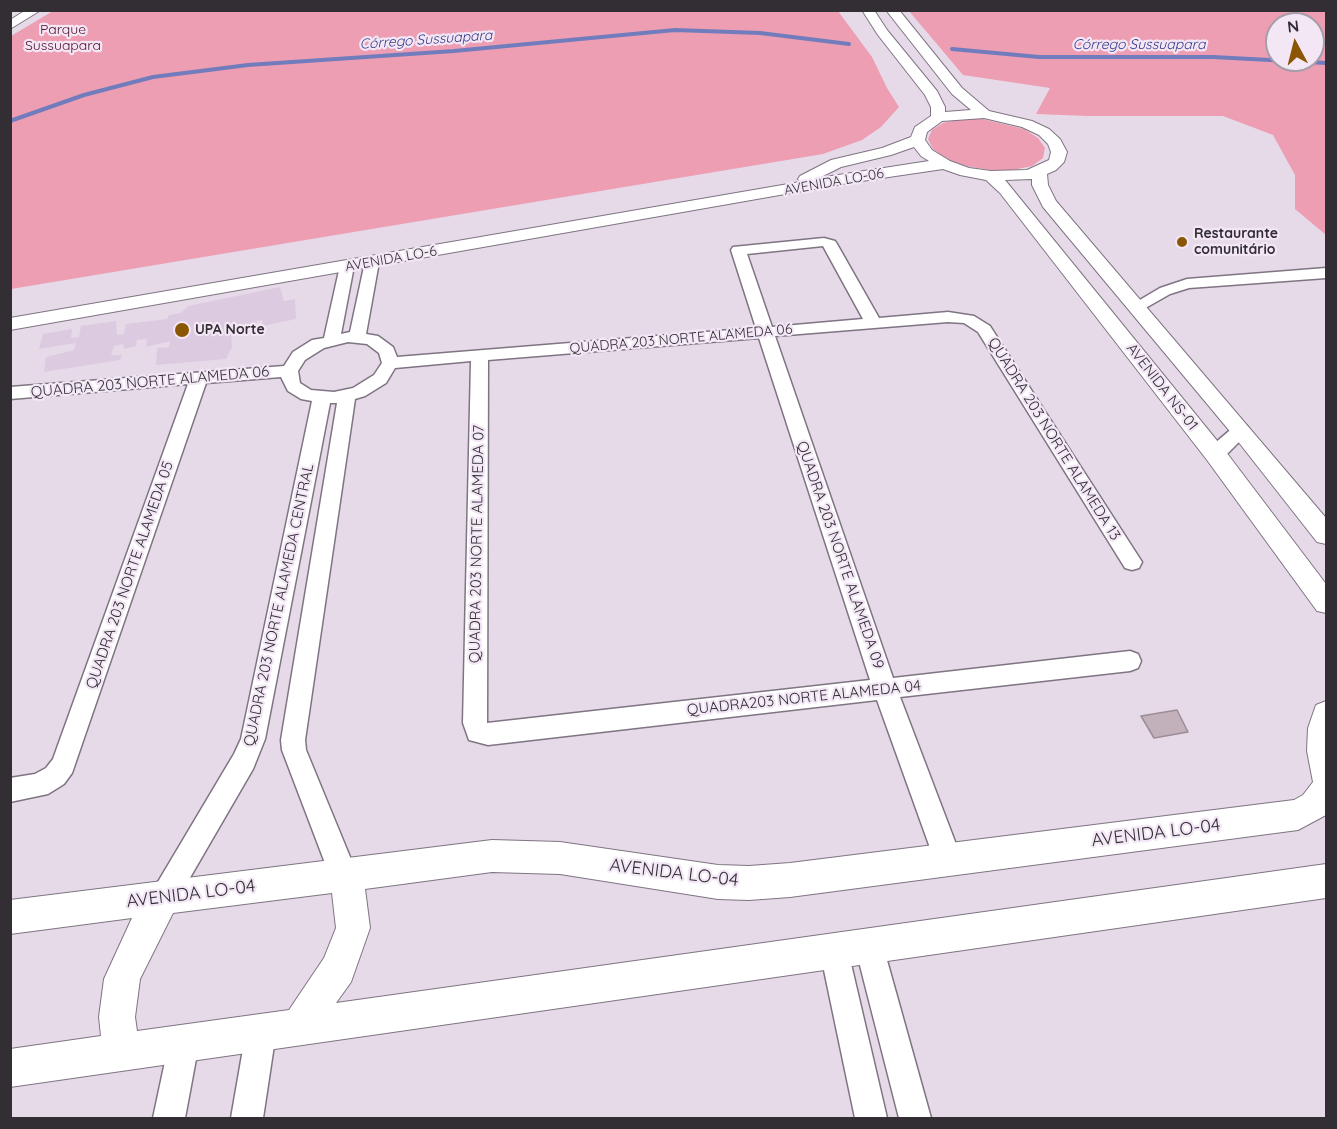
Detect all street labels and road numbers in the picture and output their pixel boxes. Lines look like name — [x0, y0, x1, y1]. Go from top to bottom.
street label: AVENIDA LO-06 — [783, 165, 885, 199]
street label: AVENIDA LO-6 — [344, 243, 438, 275]
street label: QUADRA 203 NORTE ALAMEDA 06 — [569, 321, 793, 357]
street label: QUADRA 203 NORTE ALAMEDA 13 — [984, 334, 1124, 544]
street label: AVENIDA NS-01 — [1122, 340, 1202, 434]
street label: QUADRA 203 NORTE ALAMEDA 06 — [30, 363, 270, 401]
street label: QUADRA 203 NORTE ALAMEDA 07 — [466, 425, 488, 663]
street label: QUADRA 203 NORTE ALAMEDA 09 — [792, 439, 888, 671]
street label: QUADRA 203 NORTE ALAMEDA 05 — [82, 459, 178, 691]
street label: QUADRA 203 NORTE ALAMEDA CENTRAL — [240, 462, 318, 748]
street label: QUADRA203 NORTE ALAMEDA 04 — [686, 677, 922, 719]
street label: AVENIDA LO-04 — [1090, 814, 1222, 852]
street label: AVENIDA LO-04 — [608, 854, 740, 892]
street label: AVENIDA LO-04 — [125, 875, 257, 913]

